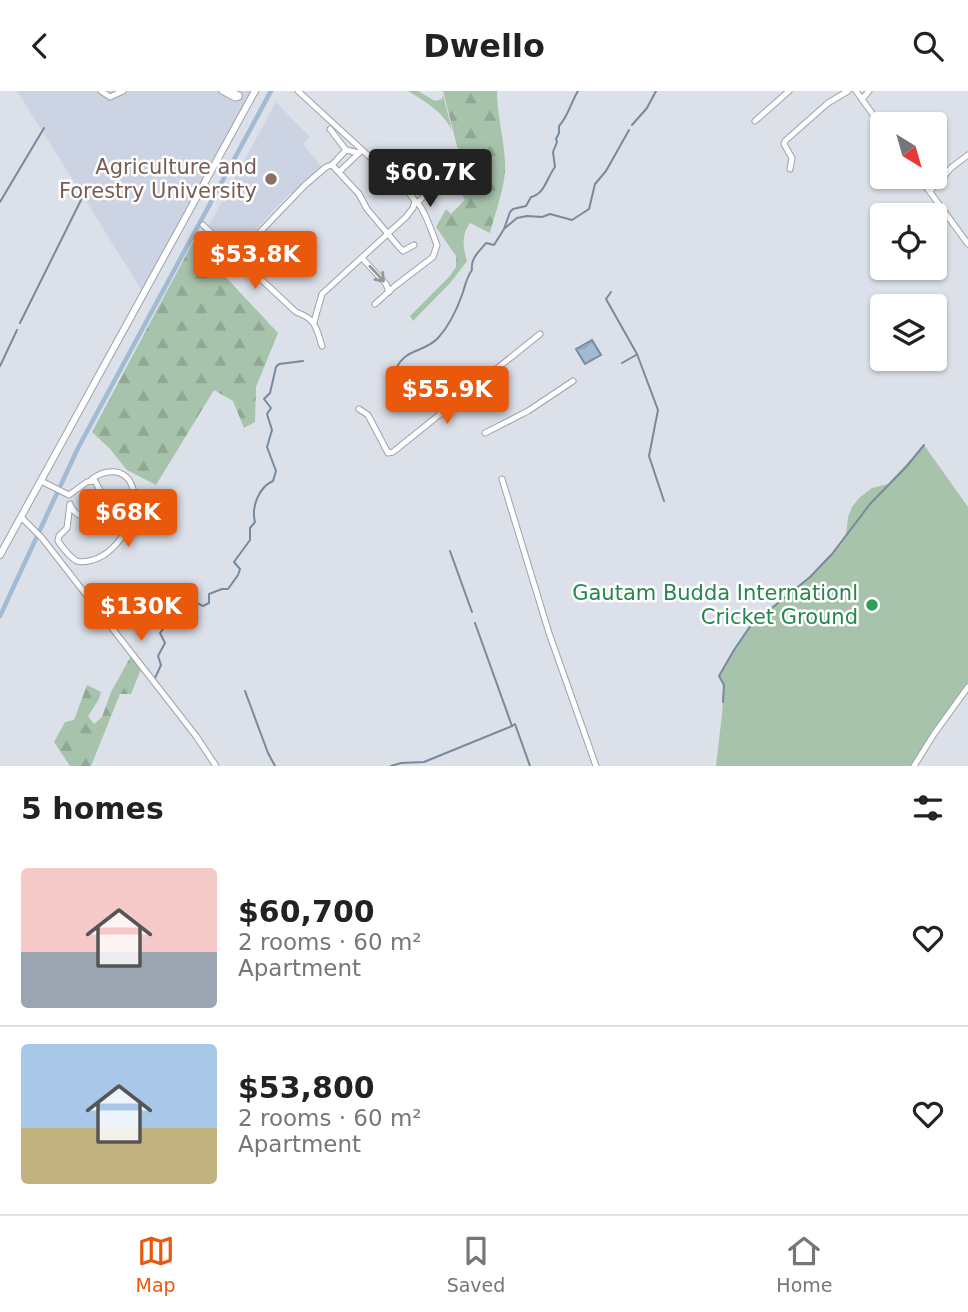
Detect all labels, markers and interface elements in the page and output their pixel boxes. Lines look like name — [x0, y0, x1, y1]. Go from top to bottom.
icon: back — [21, 27, 59, 65]
text: Dwello — [423, 27, 545, 65]
icon: search — [909, 27, 947, 65]
north arrow — [870, 112, 947, 189]
map controls — [870, 112, 947, 371]
pin: $60.7K — [373, 149, 487, 209]
place label: Agriculture and Forestry University — [59, 155, 257, 203]
text: $60.7K — [385, 159, 475, 185]
marker: Agriculture and Forestry University — [263, 171, 279, 187]
button: locate — [870, 203, 947, 280]
pin: $53.8K — [198, 231, 312, 291]
text: $53.8K — [210, 241, 300, 267]
one-way arrow — [369, 265, 385, 283]
button: layers — [870, 294, 947, 371]
pin: $55.9K — [390, 367, 504, 426]
text: $55.9K — [402, 376, 492, 402]
pin: $68K — [87, 489, 169, 549]
text: $68K — [95, 499, 161, 525]
place label: Gautam Budda Internationl Cricket Ground — [572, 581, 858, 629]
pin: $130K — [92, 583, 190, 643]
text: $130K — [100, 593, 182, 619]
marker: Gautam Budda Internationl Cricket Ground — [864, 597, 880, 613]
icon: filters — [909, 789, 947, 827]
text: 5 homes — [21, 791, 164, 826]
text: $60,700 — [238, 894, 375, 929]
icon: home — [77, 896, 161, 980]
icon: heart — [909, 919, 947, 957]
text: 2 rooms · 60 m² — [238, 929, 422, 955]
text: Apartment — [238, 955, 361, 981]
text: $53,800 — [238, 1070, 375, 1105]
icon: home — [77, 1072, 161, 1156]
icon: heart — [909, 1095, 947, 1133]
text: 2 rooms · 60 m² — [238, 1105, 422, 1131]
text: Apartment — [238, 1131, 361, 1157]
tab: Map — [136, 1232, 176, 1296]
tab: Saved — [447, 1232, 505, 1296]
tab: Home — [776, 1232, 832, 1296]

